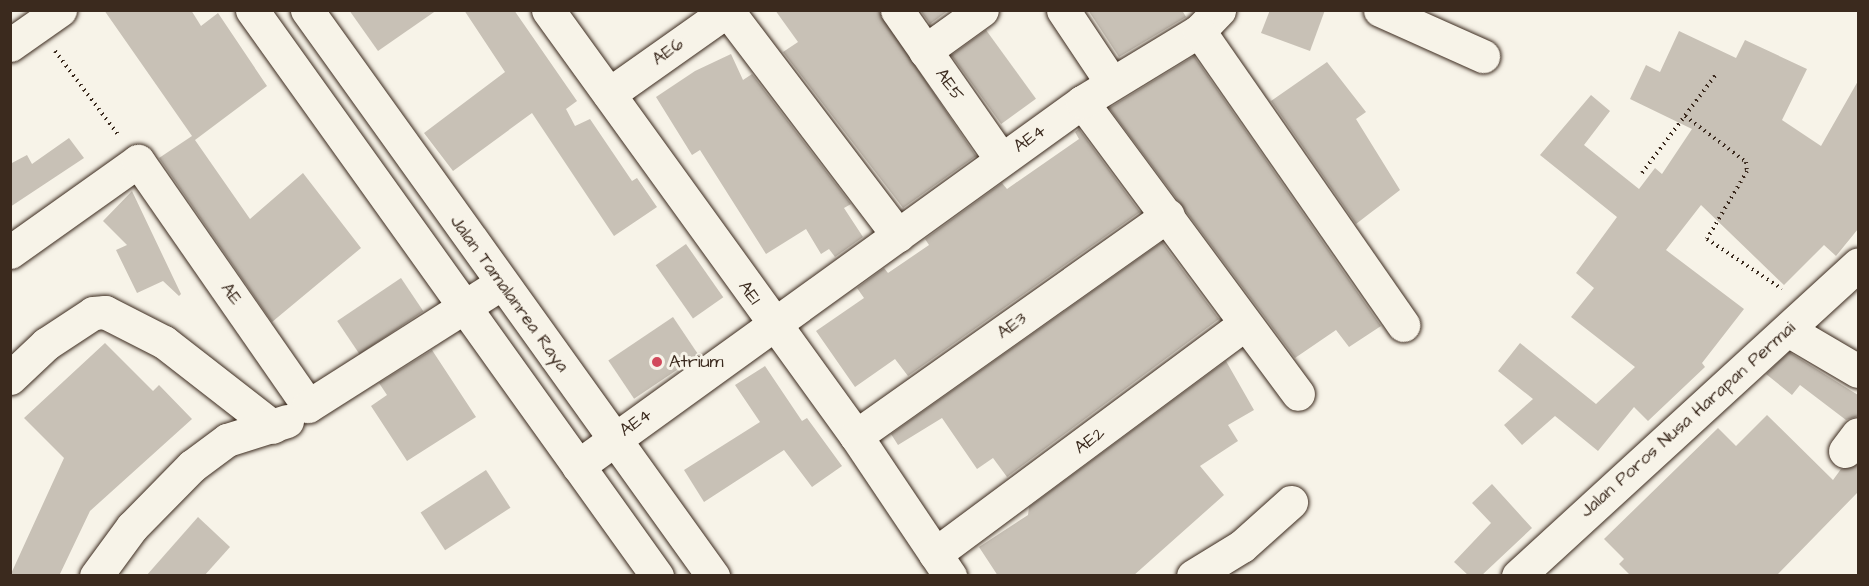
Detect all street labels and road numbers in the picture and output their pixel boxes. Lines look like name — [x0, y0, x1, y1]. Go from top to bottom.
street label: AE6 — [648, 34, 688, 70]
street label: AE5 — [930, 64, 968, 106]
street label: AE4 — [1010, 120, 1050, 158]
street label: Jalan Tamalanrea Raya — [445, 211, 573, 377]
street label: AE1 — [733, 277, 765, 309]
street label: AE — [216, 279, 246, 309]
street label: AE3 — [993, 308, 1031, 344]
street label: Jalan Poros Nusa Harapan Permai — [1576, 318, 1800, 522]
street label: AE4 — [616, 404, 656, 442]
street label: AE2 — [1071, 423, 1109, 459]

